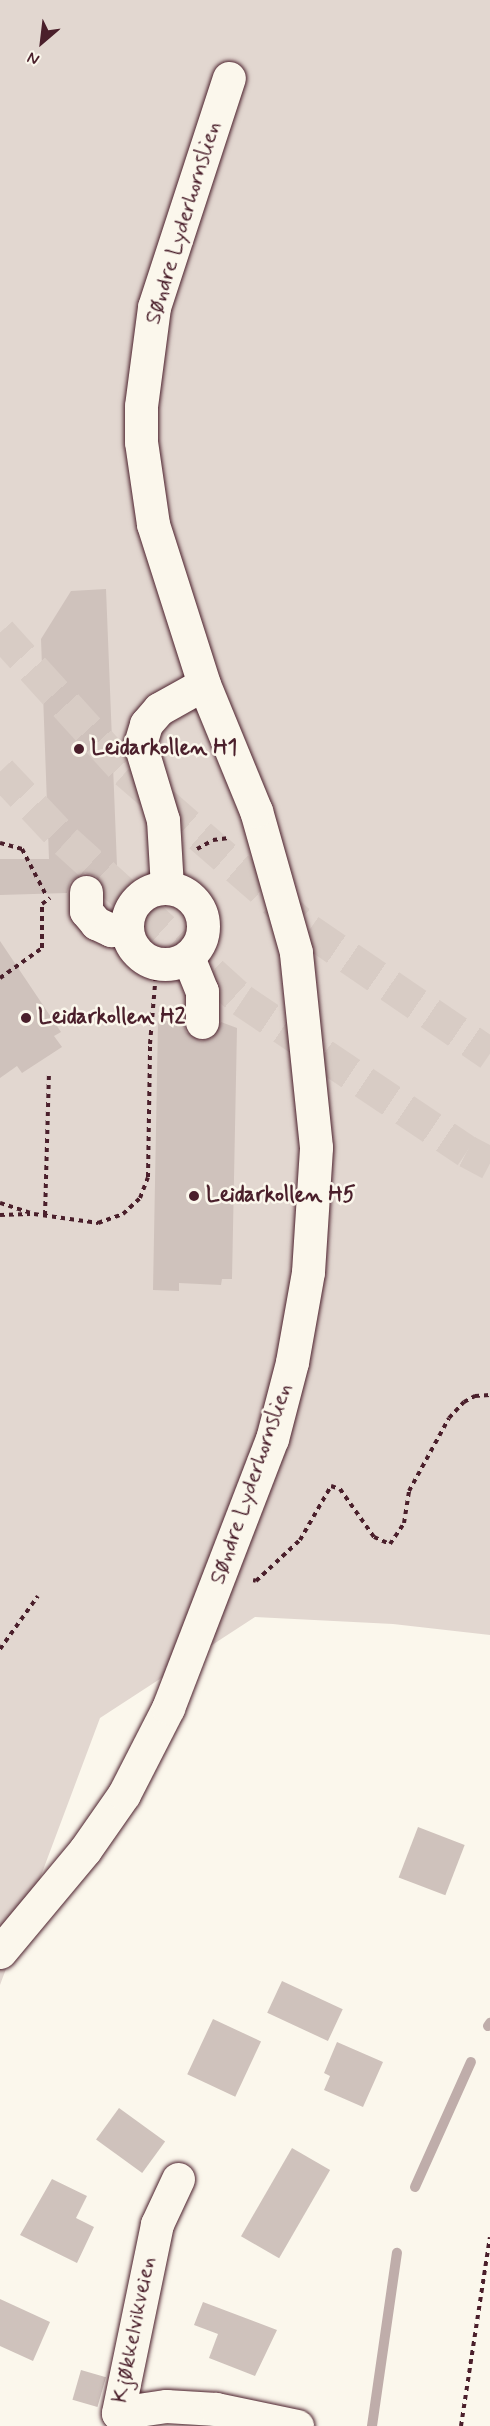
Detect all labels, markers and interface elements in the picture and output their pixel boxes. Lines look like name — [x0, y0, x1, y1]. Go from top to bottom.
north arrow — [12, 12, 72, 72]
text: N — [24, 47, 43, 70]
street label: Søndre Lyderhornslien — [141, 118, 227, 328]
place label: Leidarkollen H1 — [91, 736, 237, 762]
marker: Leidarkollen H1 — [72, 742, 86, 756]
place label: Leidarkollen H2 — [38, 1005, 185, 1031]
marker: Leidarkollen H2 — [19, 1011, 33, 1025]
place label: Leidarkollen H5 — [206, 1183, 356, 1209]
marker: Leidarkollen H5 — [187, 1189, 201, 1203]
street label: Søndre Lyderhornslien — [205, 1380, 299, 1588]
street label: Kjøkkelvikveien — [108, 2255, 162, 2405]

